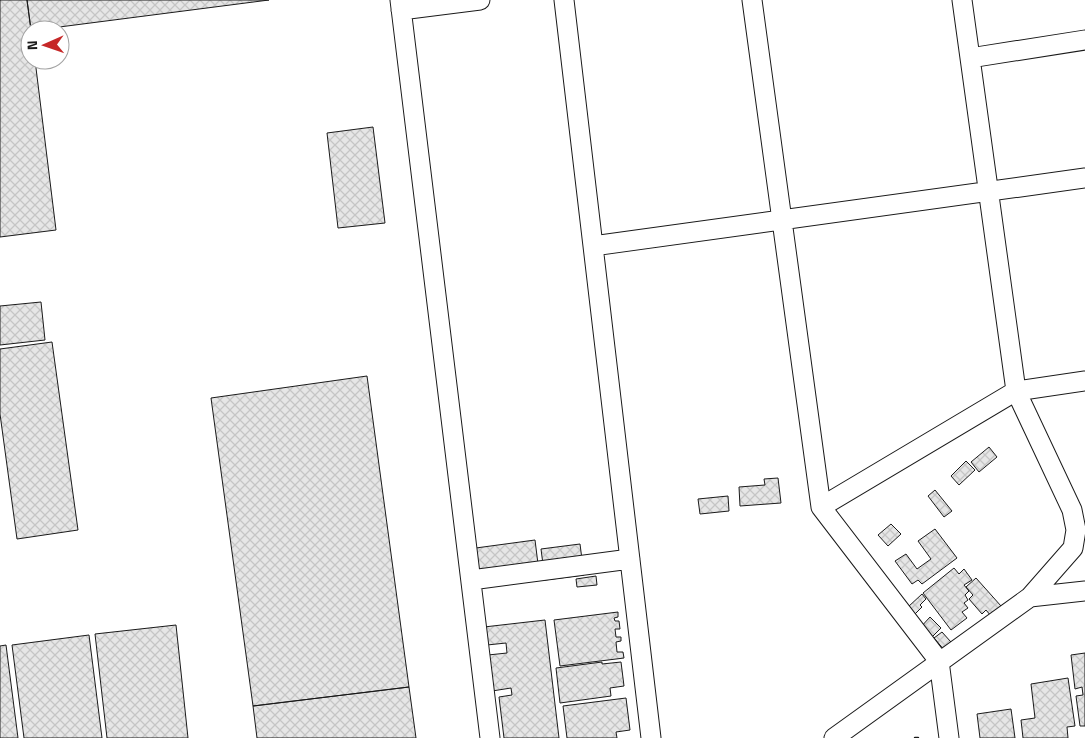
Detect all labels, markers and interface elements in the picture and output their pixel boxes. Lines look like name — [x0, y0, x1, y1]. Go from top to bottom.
north arrow — [20, 20, 70, 70]
text: N — [21, 40, 42, 51]

